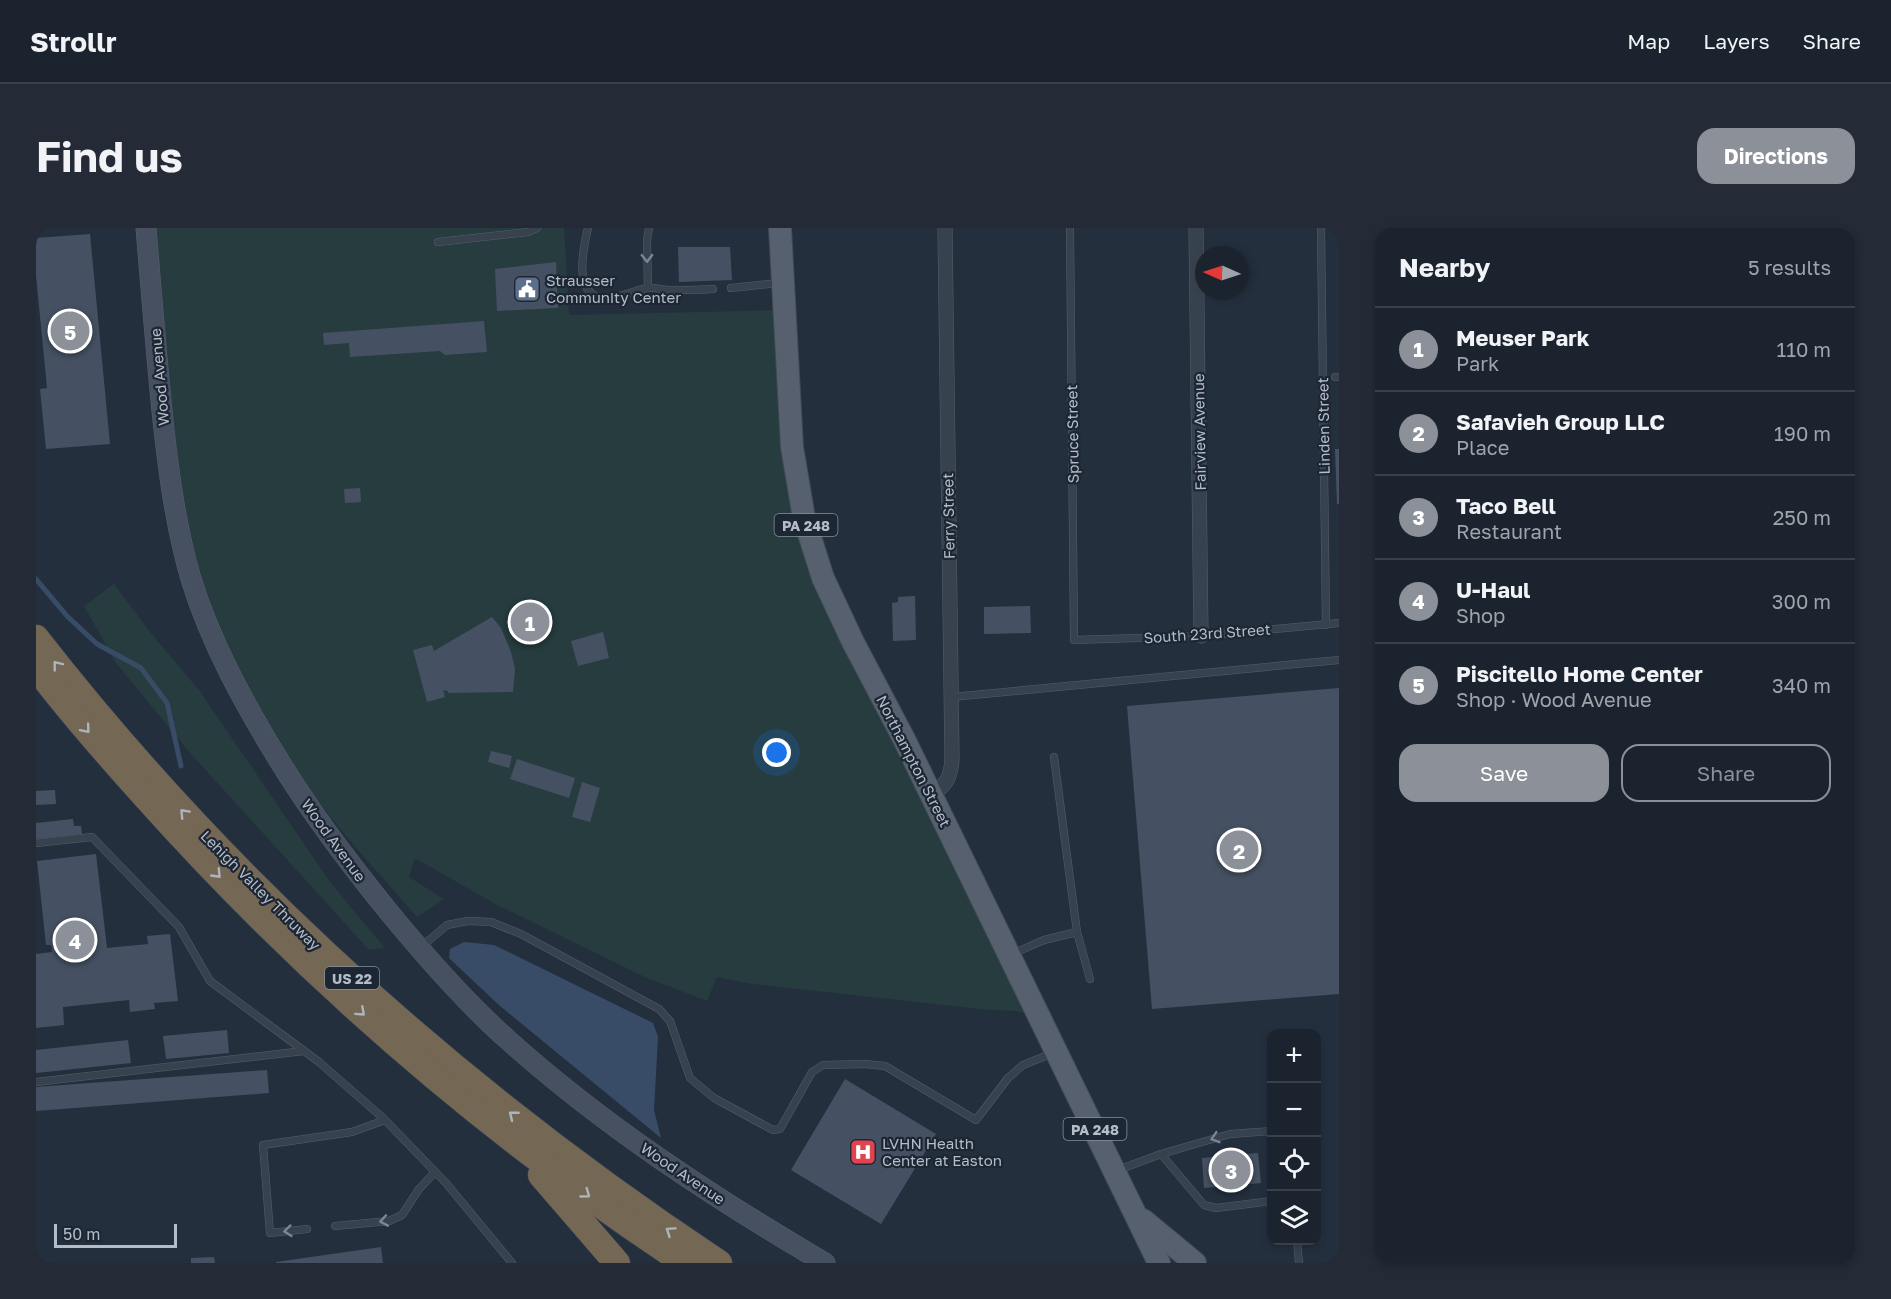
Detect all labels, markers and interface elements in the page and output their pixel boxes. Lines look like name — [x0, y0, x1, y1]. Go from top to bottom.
text: Strollr — [30, 25, 117, 58]
text: Map — [1627, 28, 1670, 54]
text: Layers — [1703, 28, 1770, 54]
text: Share — [1803, 28, 1861, 54]
button: Directions — [1697, 128, 1855, 184]
text: Find us — [36, 131, 183, 181]
north arrow — [1195, 246, 1249, 300]
text: Nearby — [1399, 252, 1490, 283]
one-way arrow — [641, 253, 653, 262]
text: 5 results — [1748, 255, 1831, 279]
place label: Strausser Community Center — [546, 271, 681, 306]
public building icon: Strausser Community Center — [512, 274, 542, 304]
pin: 5 — [51, 308, 90, 354]
text: Meuser Park — [1456, 324, 1590, 351]
street label: Wood Avenue — [146, 327, 172, 426]
text: 1 — [1413, 337, 1424, 361]
text: 110 m — [1777, 337, 1831, 361]
text: Park — [1456, 351, 1499, 375]
street label: Fairview Avenue — [1189, 373, 1209, 491]
street label: Linden Street — [1313, 377, 1333, 475]
street label: Spruce Street — [1062, 384, 1082, 484]
text: Safavieh Group LLC — [1456, 408, 1665, 435]
text: 2 — [1412, 421, 1425, 445]
text: 190 m — [1774, 421, 1831, 445]
text: Place — [1456, 435, 1509, 459]
street label: Ferry Street — [938, 473, 958, 559]
text: Taco Bell — [1456, 492, 1556, 519]
text: 3 — [1412, 505, 1425, 529]
text: 250 m — [1773, 505, 1831, 529]
road number: PA 248 — [774, 514, 838, 536]
text: Restaurant — [1456, 519, 1562, 543]
text: U-Haul — [1456, 576, 1530, 603]
text: 4 — [1412, 589, 1425, 613]
text: 300 m — [1772, 589, 1831, 613]
pin: 1 — [510, 600, 550, 644]
text: Shop — [1456, 603, 1505, 627]
street label: South 23rd Street — [1143, 620, 1271, 646]
text: Piscitello Home Center — [1456, 660, 1703, 687]
one-way arrow — [54, 661, 65, 672]
text: 5 — [1412, 673, 1425, 697]
text: 340 m — [1772, 673, 1831, 697]
text: Shop · Wood Avenue — [1456, 687, 1652, 711]
street label: Northampton Street — [873, 692, 955, 830]
one-way arrow — [79, 722, 90, 733]
your location — [762, 738, 791, 767]
button: Save — [1399, 744, 1609, 802]
button: Share — [1621, 744, 1831, 802]
street label: Wood Avenue — [298, 795, 370, 885]
one-way arrow — [180, 809, 191, 820]
street label: Lehigh Valley Thruway — [197, 826, 325, 954]
pin: 2 — [1220, 828, 1258, 872]
one-way arrow — [210, 867, 221, 877]
pin: 4 — [56, 918, 94, 962]
road number: US 22 — [325, 967, 379, 989]
one-way arrow — [354, 1005, 365, 1016]
map controls — [1267, 1029, 1321, 1245]
button: + — [1267, 1029, 1321, 1083]
button: − — [1267, 1083, 1321, 1137]
one-way arrow — [508, 1112, 519, 1123]
road number: PA 248 — [1064, 1118, 1126, 1140]
one-way arrow — [1210, 1131, 1221, 1143]
place label: LVHN Health Center at Easton — [882, 1134, 1002, 1169]
hospital icon: LVHN Health Center at Easton — [848, 1137, 878, 1167]
button: locate — [1267, 1137, 1321, 1191]
street label: Wood Avenue — [637, 1138, 729, 1208]
pin: 3 — [1212, 1148, 1250, 1192]
one-way arrow — [579, 1187, 590, 1198]
button: layers — [1267, 1191, 1321, 1245]
one-way arrow — [380, 1214, 389, 1226]
scale bar — [54, 1221, 177, 1248]
text: 50 m — [63, 1224, 100, 1244]
one-way arrow — [284, 1224, 293, 1237]
one-way arrow — [666, 1226, 676, 1238]

